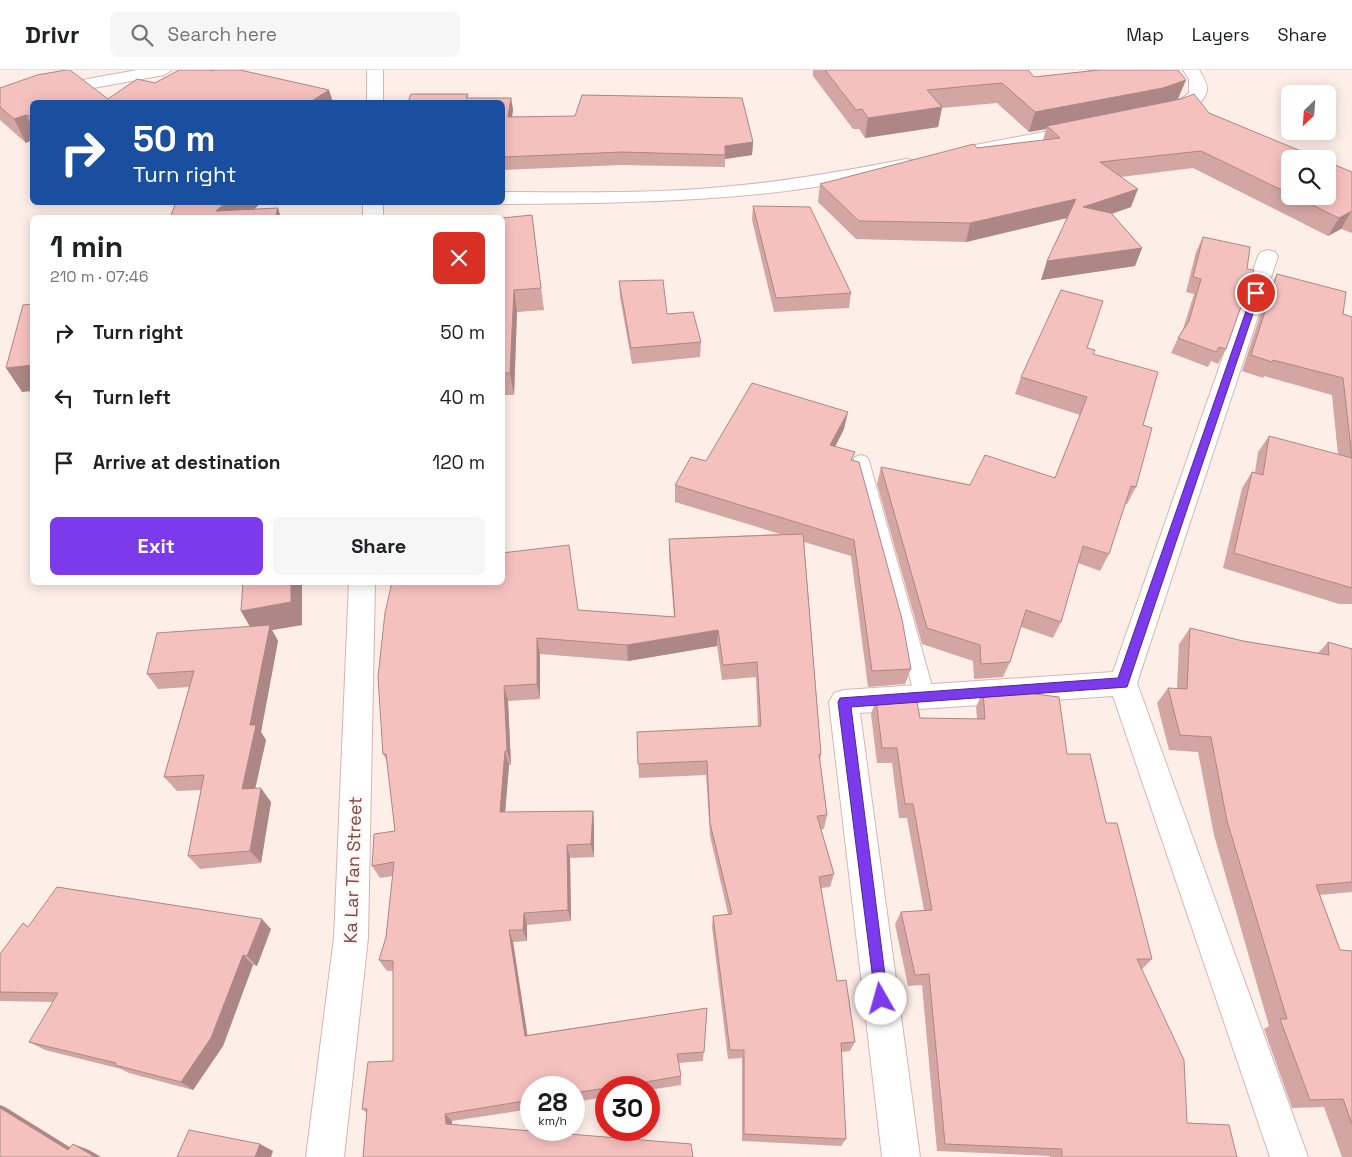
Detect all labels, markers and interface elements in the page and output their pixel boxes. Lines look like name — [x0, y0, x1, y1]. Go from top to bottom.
search box — [110, 12, 460, 57]
text: Drivr — [25, 19, 80, 50]
icon: search — [128, 21, 156, 49]
text: Search here — [168, 22, 277, 47]
text: Map — [1126, 23, 1164, 46]
text: Layers — [1192, 23, 1249, 46]
text: Share — [1277, 23, 1327, 46]
north arrow — [1281, 85, 1336, 140]
map controls — [1281, 85, 1336, 205]
text: 50 m — [133, 117, 215, 161]
icon: right — [50, 120, 115, 185]
button: search — [1281, 150, 1336, 205]
text: Turn right — [133, 160, 236, 188]
text: 1 min — [50, 227, 123, 266]
button: close — [433, 232, 485, 284]
text: 210 m · 07:46 — [50, 266, 149, 287]
pin — [1235, 272, 1277, 314]
icon: arrive — [1242, 279, 1270, 307]
icon: right — [50, 319, 78, 347]
text: Turn right — [93, 320, 183, 345]
text: 50 m — [440, 320, 485, 345]
icon: left — [50, 384, 78, 412]
text: Turn left — [93, 385, 171, 410]
text: 40 m — [440, 385, 485, 410]
icon: arrive — [50, 449, 78, 477]
text: Arrive at destination — [93, 450, 281, 475]
text: 120 m — [432, 450, 485, 475]
button: Exit — [50, 517, 263, 575]
button: Share — [273, 517, 485, 575]
street label: Ka Lar Tan Street — [338, 796, 367, 944]
position arrow — [854, 972, 906, 1024]
speed limit sign: 30 — [595, 1076, 660, 1141]
text: 28 — [538, 1086, 567, 1118]
text: km/h — [538, 1113, 567, 1129]

